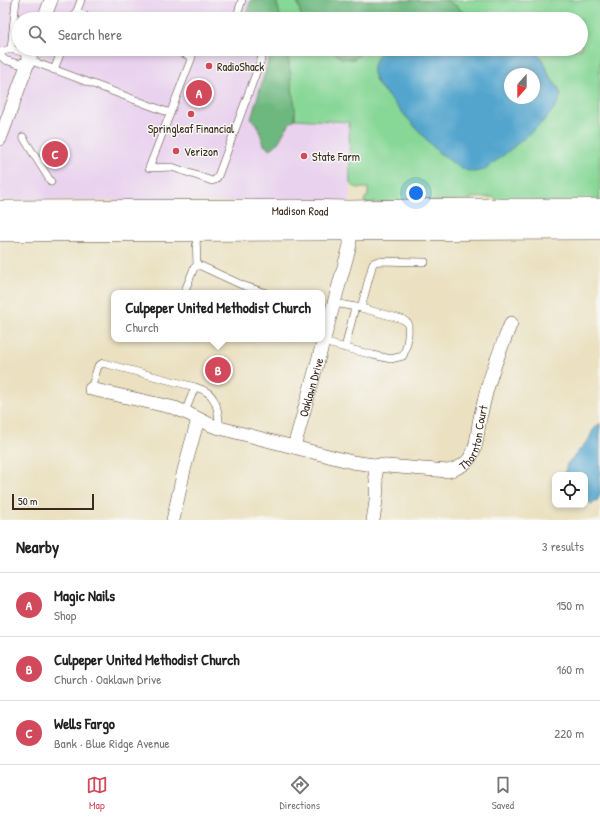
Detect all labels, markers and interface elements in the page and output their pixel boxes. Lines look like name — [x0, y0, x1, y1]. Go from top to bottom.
search box — [12, 12, 588, 56]
icon: search — [26, 23, 48, 45]
text: Search here — [58, 24, 122, 45]
place label: RadioShack — [217, 58, 264, 75]
marker: RadioShack — [204, 61, 214, 71]
north arrow — [504, 68, 540, 104]
pin: A — [186, 78, 212, 108]
marker: Springleaf Financial — [186, 109, 196, 119]
place label: Springleaf Financial — [148, 120, 235, 137]
pin: C — [42, 139, 68, 169]
place label: Verizon — [184, 143, 218, 160]
marker: Verizon — [171, 146, 181, 156]
place label: State Farm — [312, 148, 360, 165]
marker: State Farm — [299, 151, 309, 161]
your location — [406, 183, 426, 203]
street label: Madison Road — [272, 201, 329, 219]
popup — [111, 290, 325, 342]
text: Culpeper United Methodist Church — [125, 297, 311, 318]
text: Church — [125, 318, 159, 336]
pin: B — [205, 355, 231, 385]
street label: Oaklawn Drive — [294, 356, 327, 419]
street label: Thornton Court — [456, 403, 492, 474]
map controls — [552, 472, 588, 508]
button: locate — [552, 472, 588, 508]
scale bar — [12, 492, 94, 511]
text: 50 m — [18, 494, 38, 508]
text: Nearby — [16, 535, 59, 558]
text: 3 results — [542, 537, 584, 555]
text: Magic Nails — [54, 585, 115, 606]
text: A — [26, 596, 32, 614]
text: 150 m — [556, 596, 584, 614]
text: Shop — [54, 606, 76, 624]
text: Culpeper United Methodist Church — [54, 649, 239, 670]
text: B — [26, 660, 32, 678]
text: 160 m — [556, 660, 584, 678]
text: Church · Oaklawn Drive — [54, 670, 162, 688]
text: Wells Fargo — [54, 713, 115, 734]
text: C — [25, 724, 33, 742]
text: 220 m — [554, 724, 584, 742]
text: Bank · Blue Ridge Avenue — [54, 734, 170, 752]
tab: Map — [86, 774, 108, 812]
tab: Directions — [280, 774, 320, 812]
tab: Saved — [492, 774, 514, 812]

